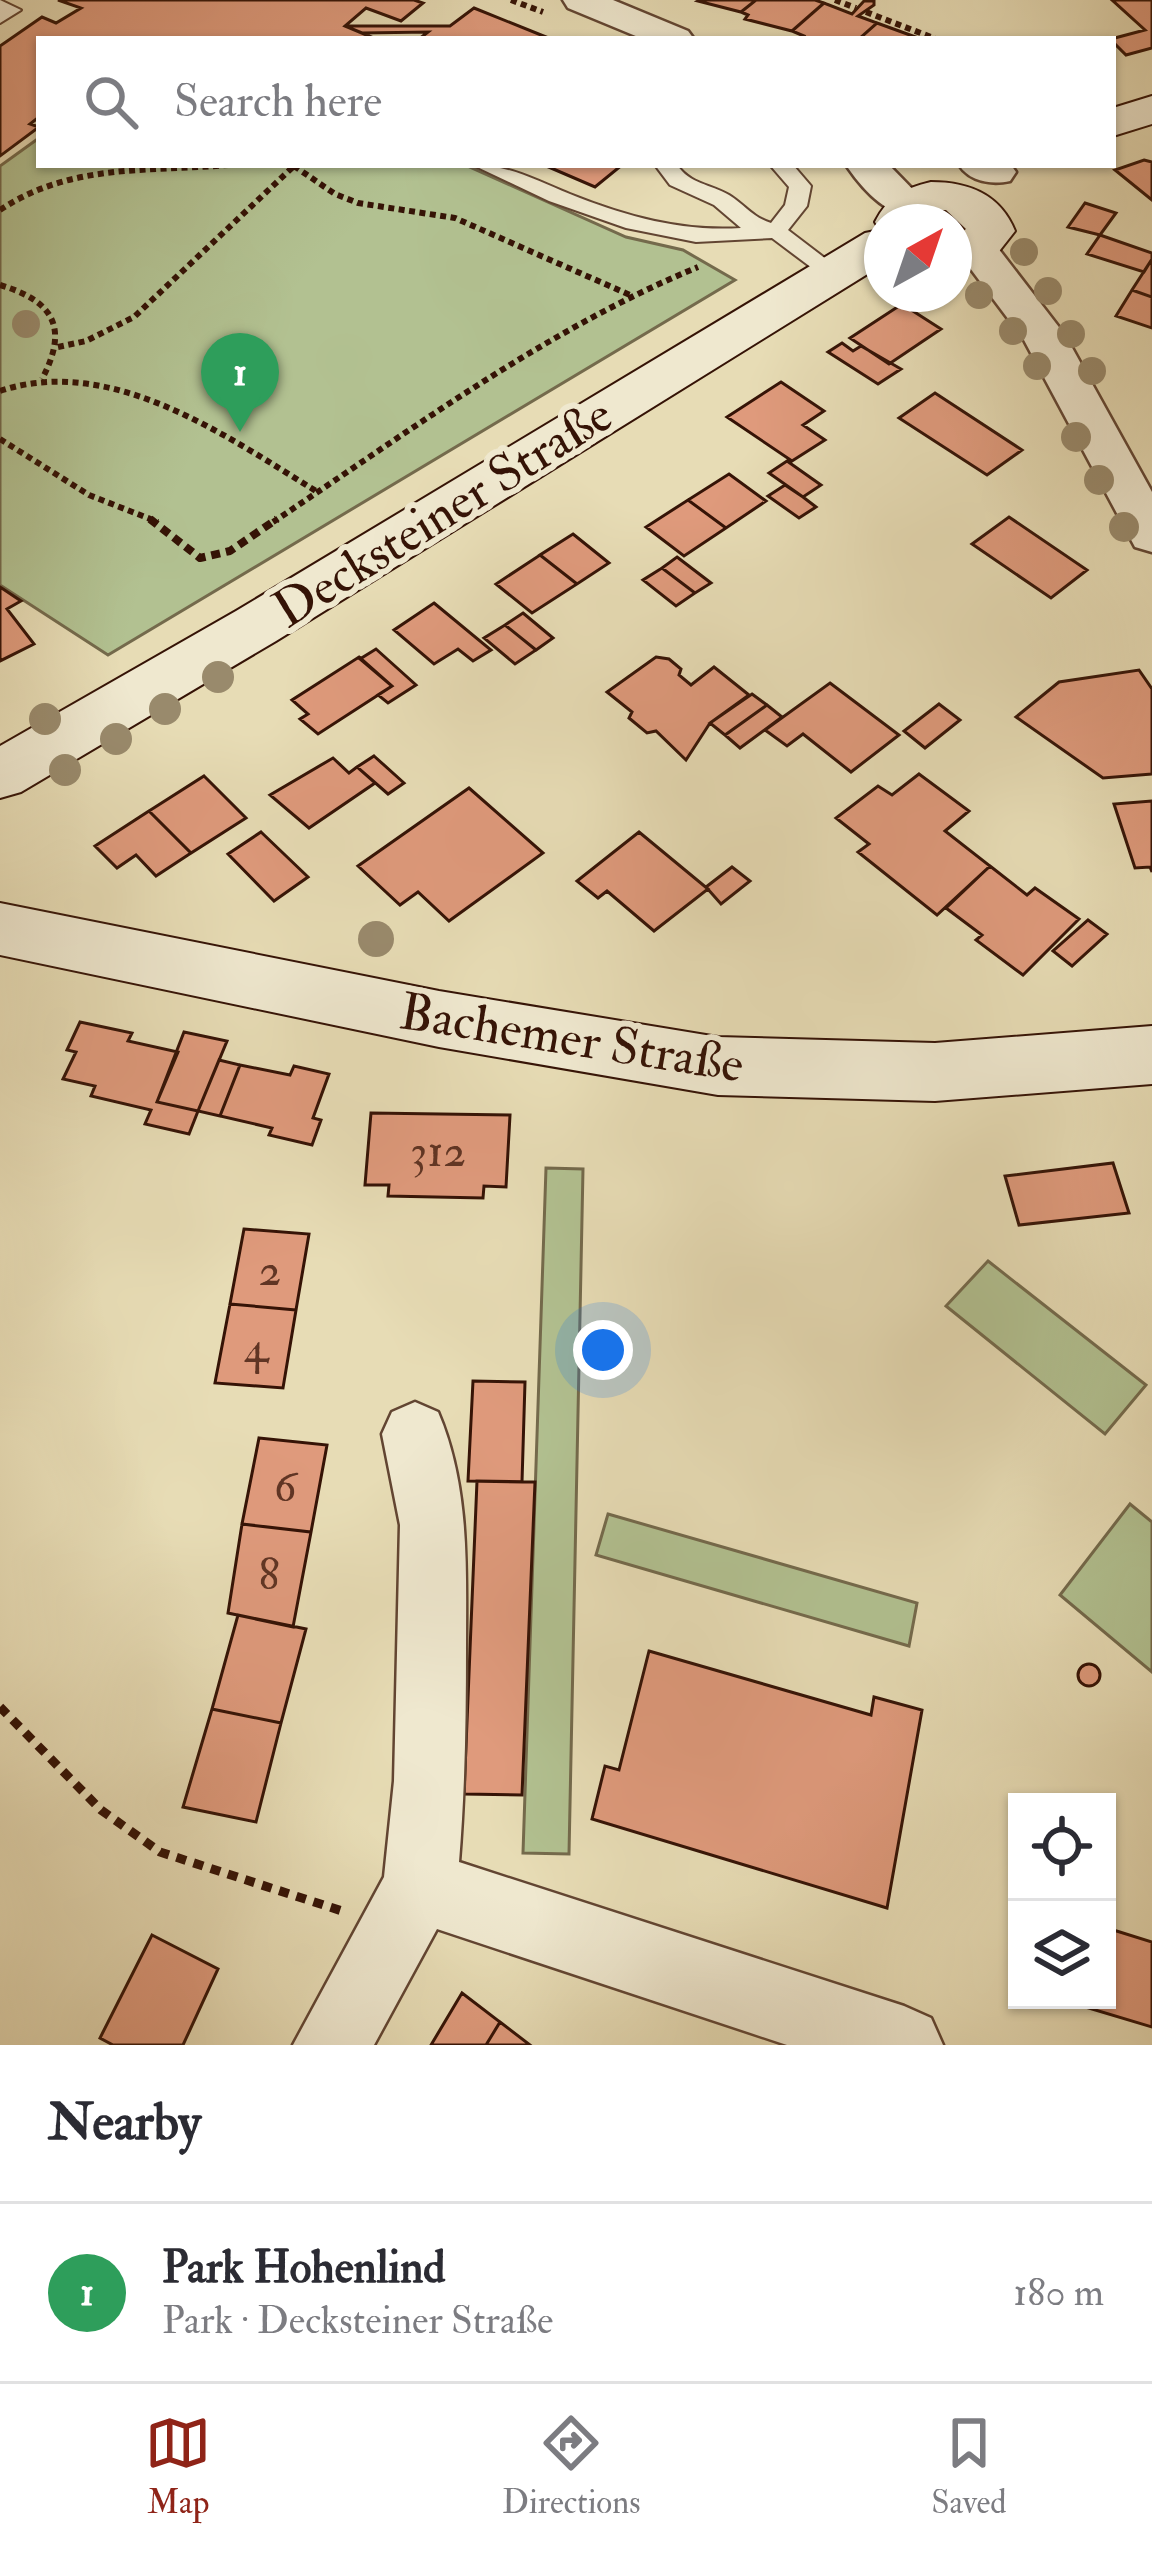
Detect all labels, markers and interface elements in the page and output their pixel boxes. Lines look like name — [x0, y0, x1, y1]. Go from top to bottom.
search box — [36, 36, 1116, 168]
icon: search — [78, 69, 144, 135]
text: Search here — [174, 74, 382, 130]
north arrow — [864, 204, 972, 312]
pin: 1 — [201, 333, 279, 432]
street label: Decksteiner Straße — [262, 383, 624, 642]
street label: Bachemer Straße — [395, 980, 748, 1098]
house number: 312 — [410, 1124, 466, 1180]
house number: 2 — [259, 1243, 281, 1299]
house number: 4 — [244, 1320, 270, 1376]
your location — [573, 1320, 633, 1380]
house number: 6 — [274, 1459, 299, 1515]
house number: 8 — [258, 1547, 280, 1603]
map controls — [1008, 1793, 1116, 2009]
button: locate — [1008, 1793, 1116, 1901]
button: layers — [1008, 1901, 1116, 2009]
text: Nearby — [48, 2091, 201, 2155]
text: Park Hohenlind — [162, 2240, 445, 2296]
text: 1 — [80, 2268, 94, 2317]
text: 180 m — [1013, 2268, 1104, 2317]
text: Park · Decksteiner Straße — [162, 2296, 553, 2345]
tab: Map — [145, 2410, 211, 2523]
tab: Directions — [502, 2410, 641, 2523]
tab: Saved — [931, 2410, 1007, 2523]

